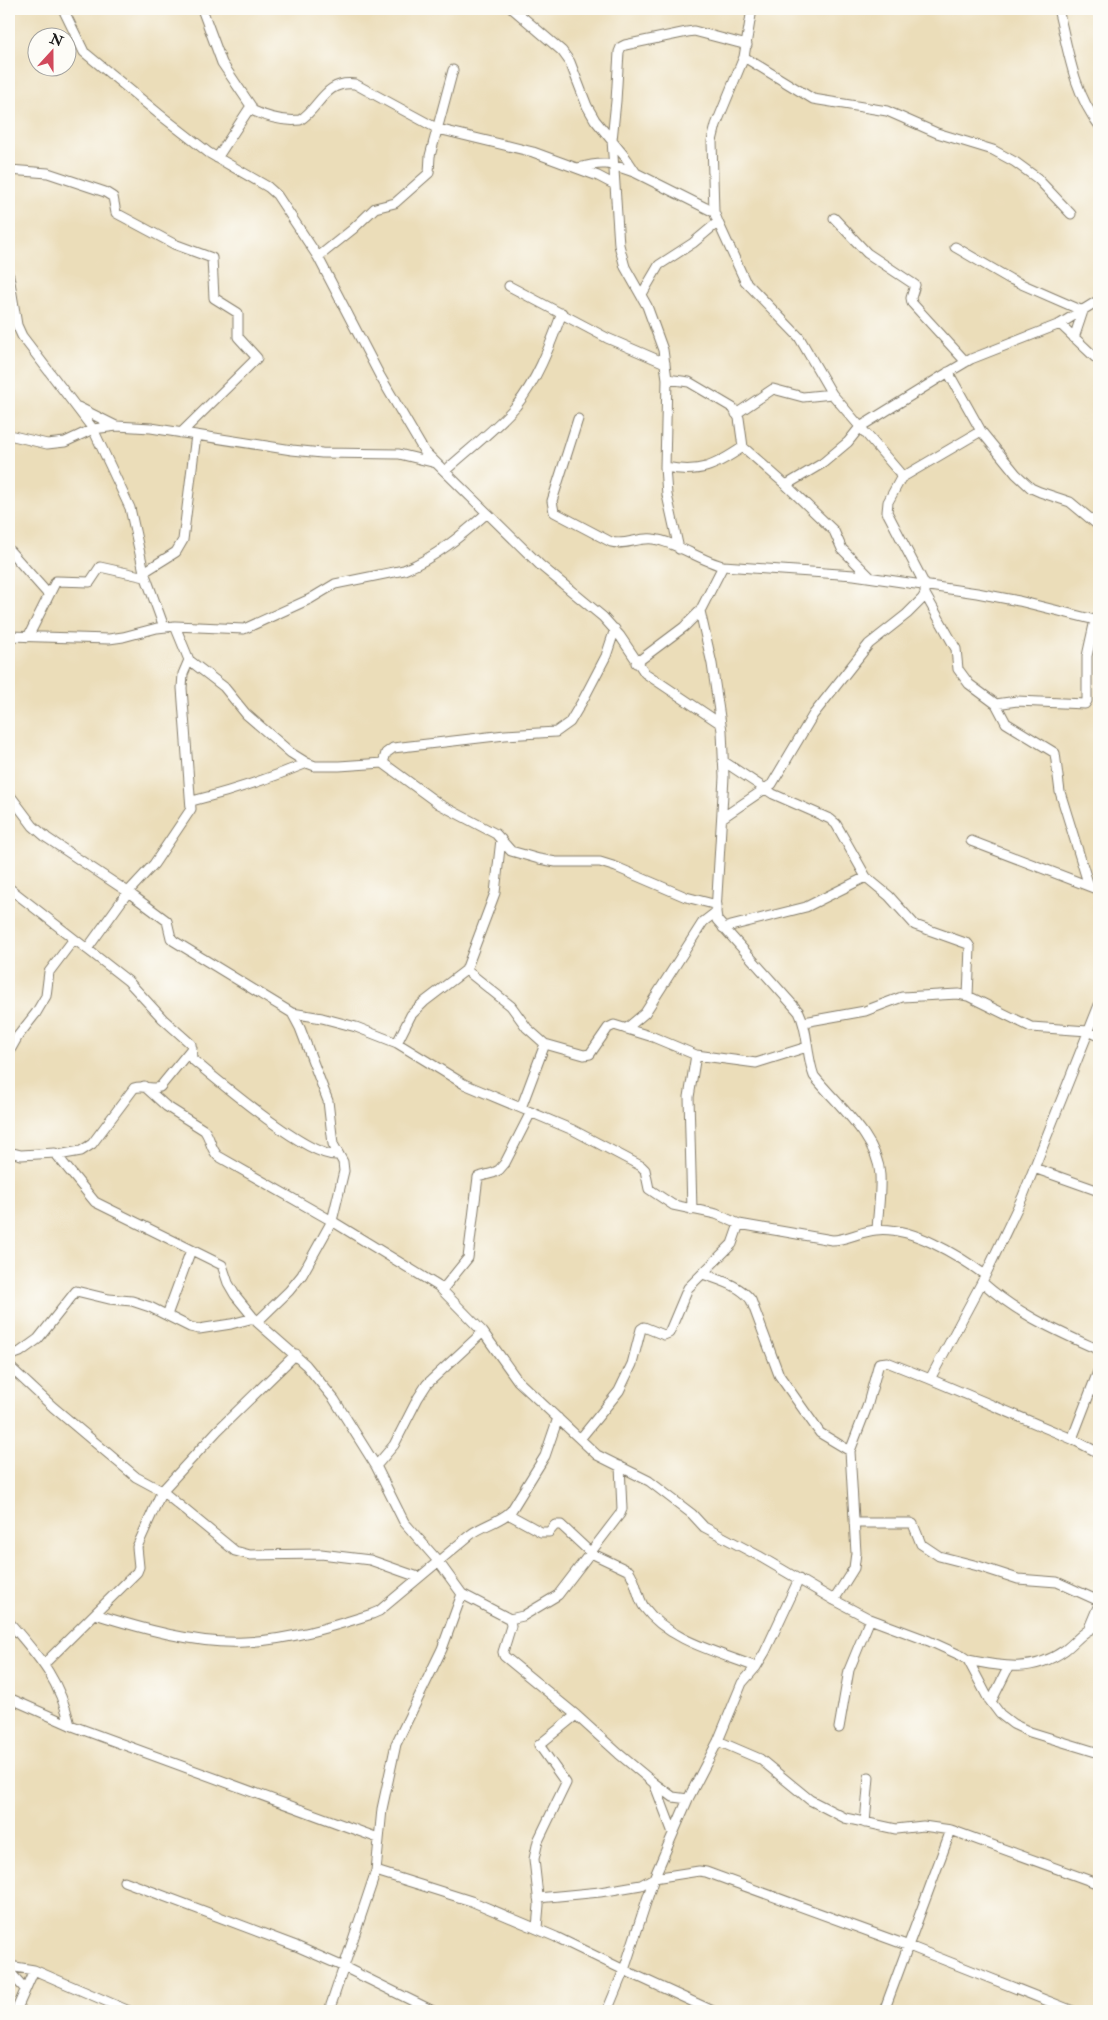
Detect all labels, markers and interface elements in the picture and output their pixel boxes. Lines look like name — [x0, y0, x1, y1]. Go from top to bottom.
north arrow — [28, 28, 78, 78]
text: N — [47, 30, 66, 51]

